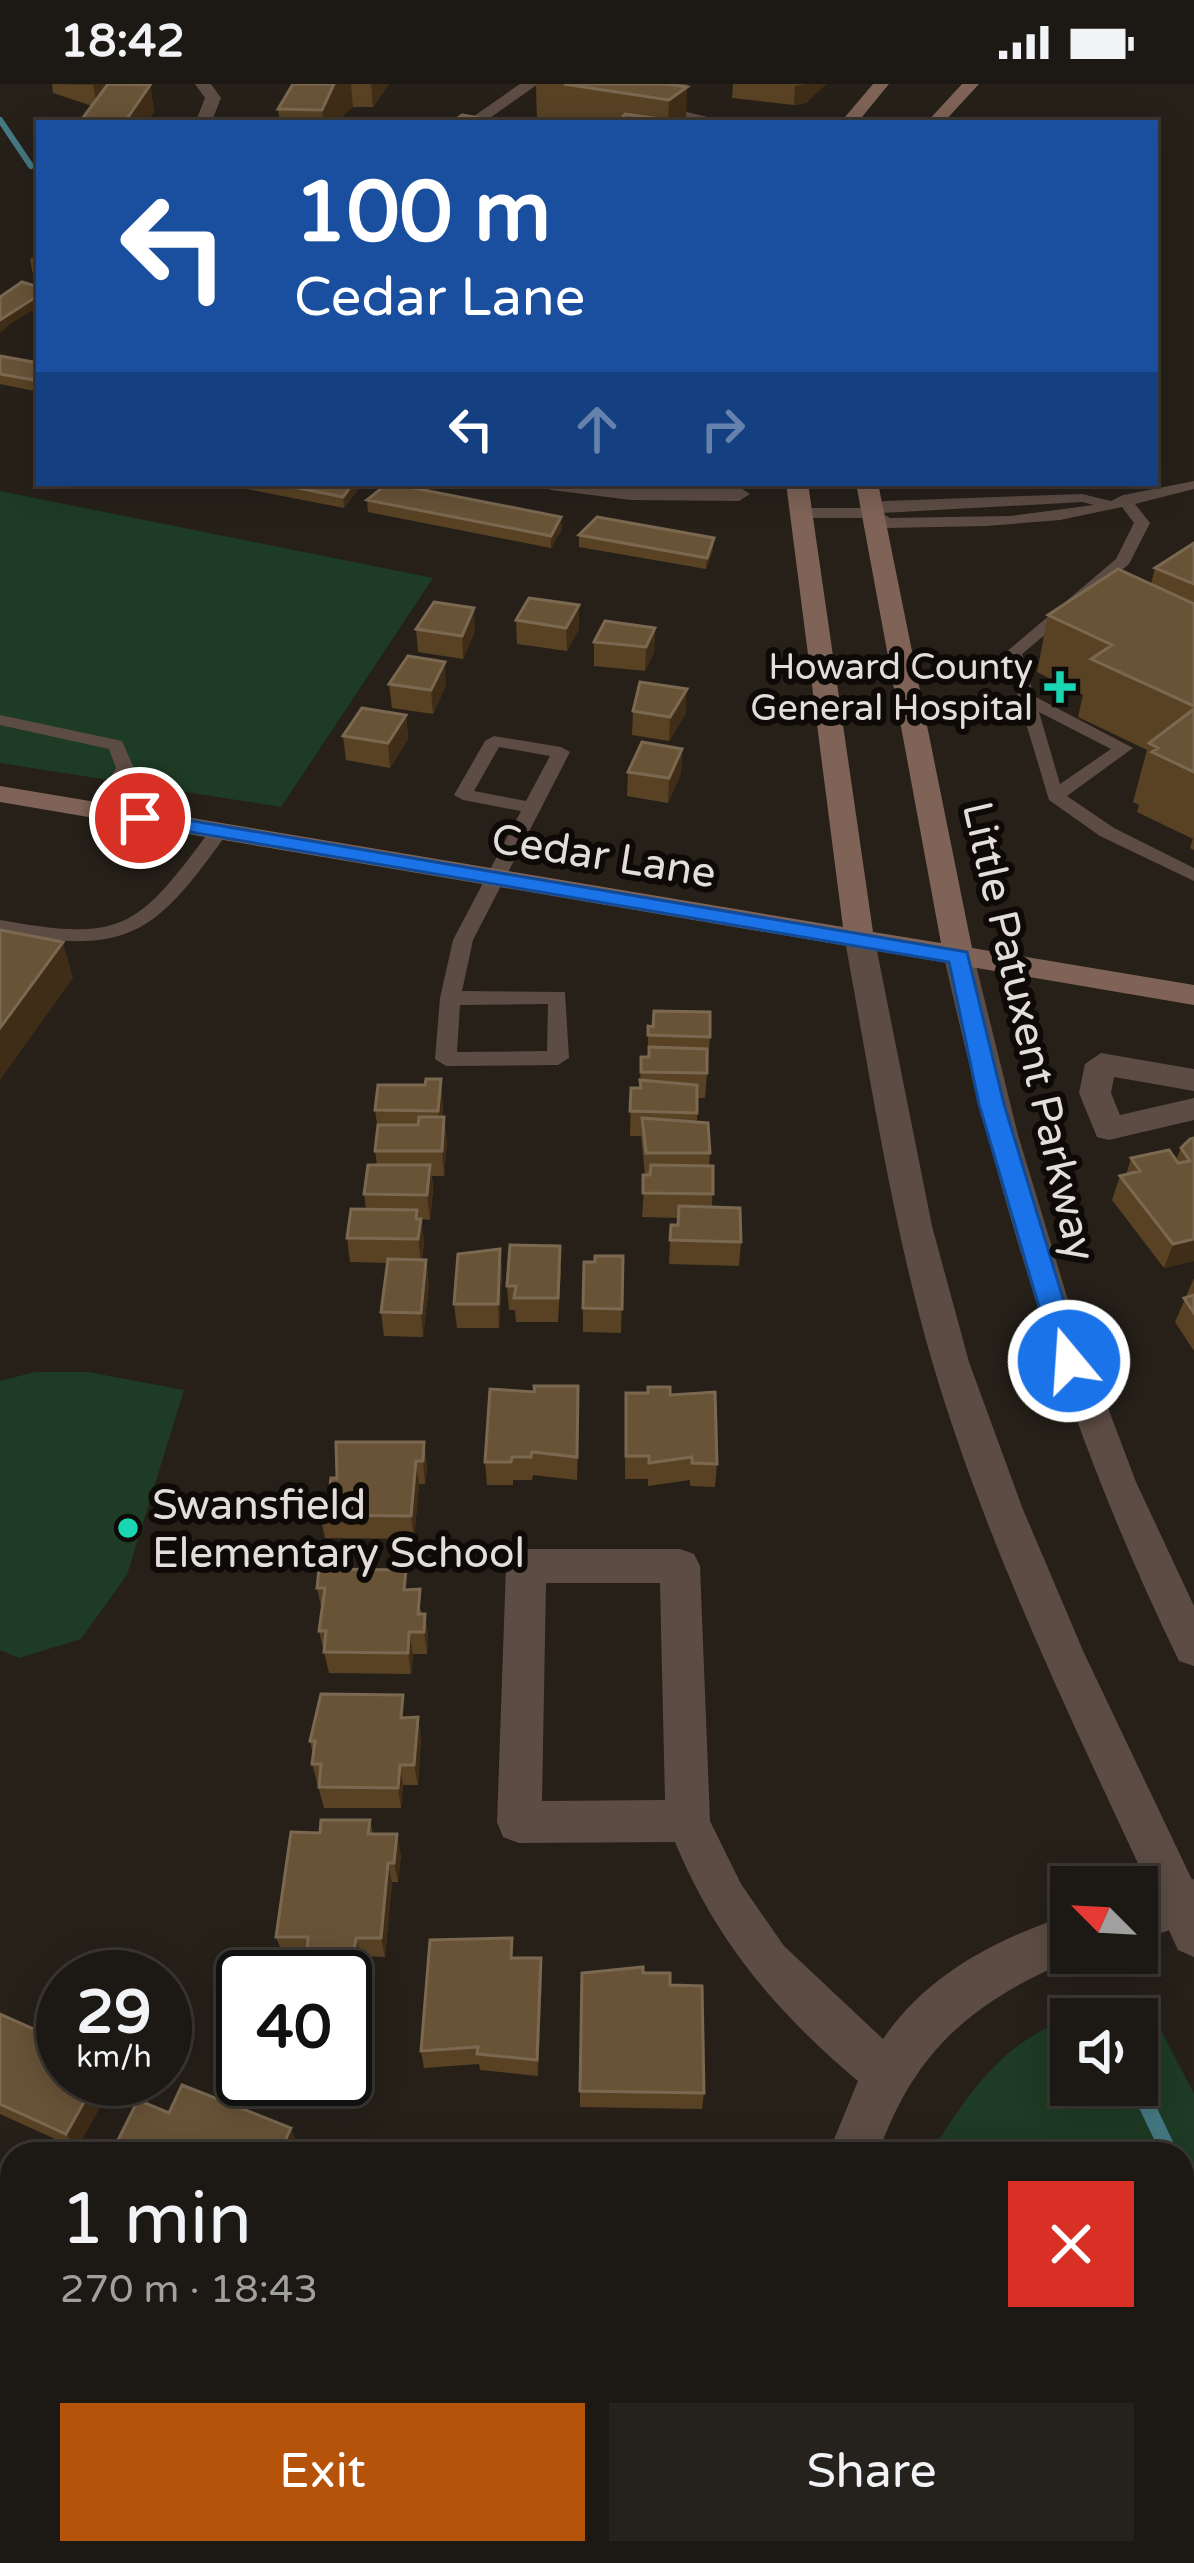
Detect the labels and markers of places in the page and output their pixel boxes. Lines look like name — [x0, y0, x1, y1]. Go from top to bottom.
place label: Howard County General Hospital — [750, 646, 1033, 730]
marker: Howard County General Hospital — [1044, 671, 1076, 703]
pin — [89, 767, 191, 869]
place label: Swansfield Elementary School — [152, 1480, 525, 1579]
marker: Swansfield Elementary School — [115, 1515, 141, 1541]

